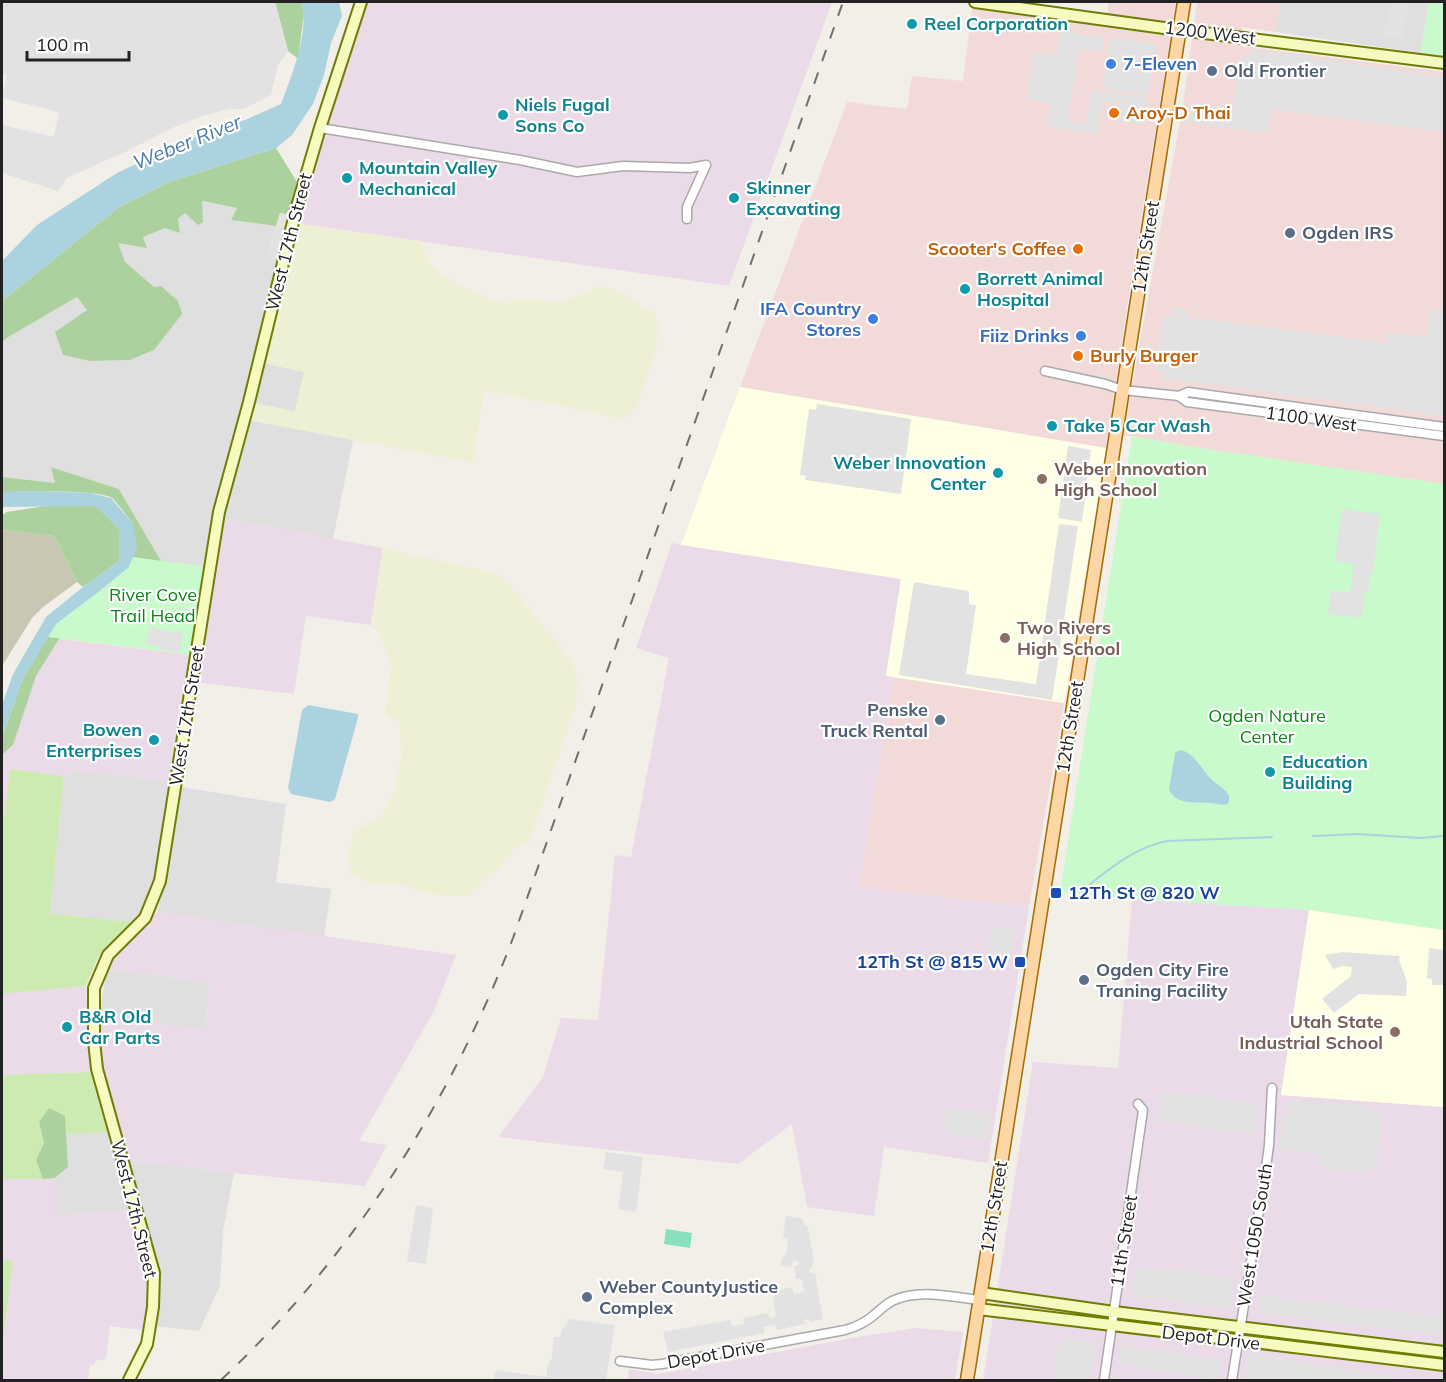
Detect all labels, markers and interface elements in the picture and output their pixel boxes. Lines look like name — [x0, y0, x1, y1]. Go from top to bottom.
place label: Reel Corporation — [924, 12, 1068, 35]
street label: 1200 West — [1163, 15, 1257, 50]
marker: Reel Corporation — [905, 17, 919, 31]
scale bar — [27, 24, 129, 62]
text: 100 m — [36, 33, 89, 56]
place label: 7-Eleven — [1123, 52, 1197, 75]
marker: 7-Eleven — [1104, 57, 1118, 71]
place label: Old Frontier — [1224, 59, 1327, 82]
marker: Old Frontier — [1205, 64, 1219, 78]
place label: Niels Fugal Sons Co — [515, 93, 610, 137]
place label: Aroy-D Thai — [1126, 101, 1231, 124]
marker: Aroy-D Thai — [1107, 106, 1121, 120]
water label: Weber River — [129, 108, 245, 175]
marker: Niels Fugal Sons Co — [496, 108, 510, 122]
place label: Mountain Valley Mechanical — [359, 156, 498, 200]
street label: West 17th Street — [260, 170, 317, 313]
marker: Mountain Valley Mechanical — [340, 171, 354, 185]
place label: Skinner Excavating — [746, 176, 841, 220]
marker: Skinner Excavating — [727, 191, 741, 205]
street label: 12th Street — [1127, 199, 1164, 295]
place label: Ogden IRS — [1302, 221, 1394, 244]
marker: Ogden IRS — [1283, 226, 1297, 240]
place label: Scooter's Coffee — [928, 237, 1066, 260]
marker: Scooter's Coffee — [1071, 242, 1085, 256]
place label: Borrett Animal Hospital — [977, 267, 1103, 311]
marker: Borrett Animal Hospital — [958, 282, 972, 296]
place label: IFA Country Stores — [760, 297, 861, 341]
marker: IFA Country Stores — [866, 312, 880, 326]
place label: Fiiz Drinks — [980, 324, 1069, 347]
marker: Fiiz Drinks — [1074, 329, 1088, 343]
place label: Burly Burger — [1090, 344, 1199, 367]
marker: Burly Burger — [1071, 349, 1085, 363]
street label: 1100 West — [1264, 401, 1358, 436]
place label: Take 5 Car Wash — [1064, 414, 1210, 437]
marker: Take 5 Car Wash — [1045, 419, 1059, 433]
place label: Weber Innovation Center — [833, 451, 987, 495]
place label: Weber Innovation High School — [1054, 457, 1207, 501]
marker: Weber Innovation Center — [991, 466, 1005, 480]
marker: Weber Innovation High School — [1035, 472, 1049, 486]
park label: River Cove Trail Head — [109, 583, 197, 627]
place label: Two Rivers High School — [1017, 616, 1120, 660]
marker: Two Rivers High School — [998, 631, 1012, 645]
street label: West 17th Street — [164, 644, 209, 788]
street label: 12th Street — [1051, 679, 1088, 775]
place label: Penske Truck Rental — [821, 698, 928, 742]
park label: Ogden Nature Center — [1208, 704, 1326, 748]
marker: Penske Truck Rental — [933, 713, 947, 727]
place label: Bowen Enterprises — [46, 718, 142, 762]
marker: Bowen Enterprises — [147, 733, 161, 747]
place label: Education Building — [1282, 750, 1368, 794]
marker: Education Building — [1263, 765, 1277, 779]
place label: 12Th St @ 820 W — [1068, 881, 1220, 904]
marker: 12Th St @ 820 W — [1049, 886, 1063, 900]
place label: 12Th St @ 815 W — [856, 950, 1008, 973]
marker: 12Th St @ 815 W — [1013, 955, 1027, 969]
place label: Ogden City Fire Traning Facility — [1096, 958, 1229, 1002]
marker: Ogden City Fire Traning Facility — [1077, 973, 1091, 987]
place label: B&R Old Car Parts — [79, 1005, 160, 1049]
place label: Utah State Industrial School — [1239, 1010, 1383, 1054]
marker: B&R Old Car Parts — [60, 1020, 74, 1034]
marker: Utah State Industrial School — [1388, 1025, 1402, 1039]
street label: West 17th Street — [106, 1137, 163, 1280]
street label: 12th Street — [975, 1159, 1012, 1255]
street label: West 1050 South — [1232, 1161, 1277, 1308]
street label: 11th Street — [1105, 1193, 1142, 1289]
place label: Weber CountyJustice Complex — [599, 1275, 778, 1319]
marker: Weber CountyJustice Complex — [580, 1290, 594, 1304]
street label: Depot Drive — [1161, 1320, 1261, 1355]
street label: Depot Drive — [665, 1334, 767, 1373]

